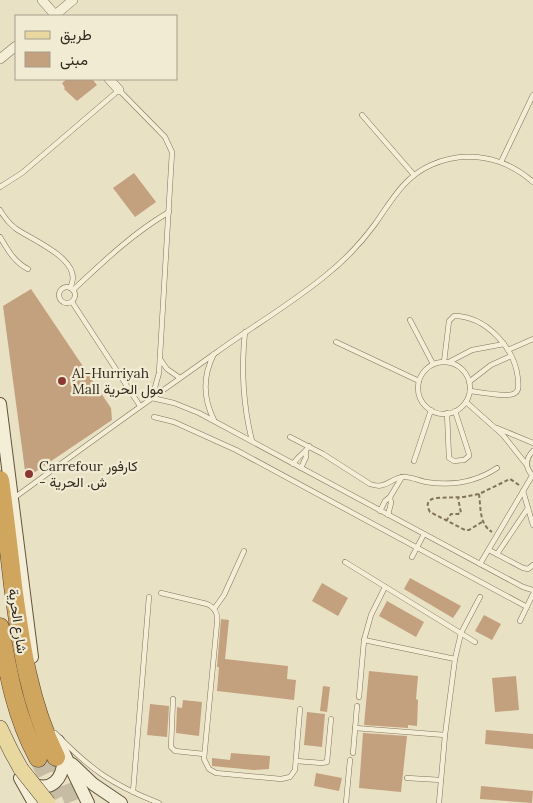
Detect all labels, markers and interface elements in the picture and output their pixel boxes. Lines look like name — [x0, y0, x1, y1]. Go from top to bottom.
legend — [15, 15, 178, 80]
text: طريق — [60, 25, 92, 45]
text: مبنى — [60, 50, 88, 70]
place label: ِAl-Hurriyah Mall مول الحرية — [71, 364, 164, 399]
marker: ِAl-Hurriyah Mall مول الحرية — [56, 375, 68, 387]
place label: Carrefour كارفور - ش. الحرية — [39, 457, 138, 491]
marker: Carrefour كارفور - ش. الحرية — [23, 468, 35, 480]
street label: شارع الحرية — [3, 587, 31, 655]

